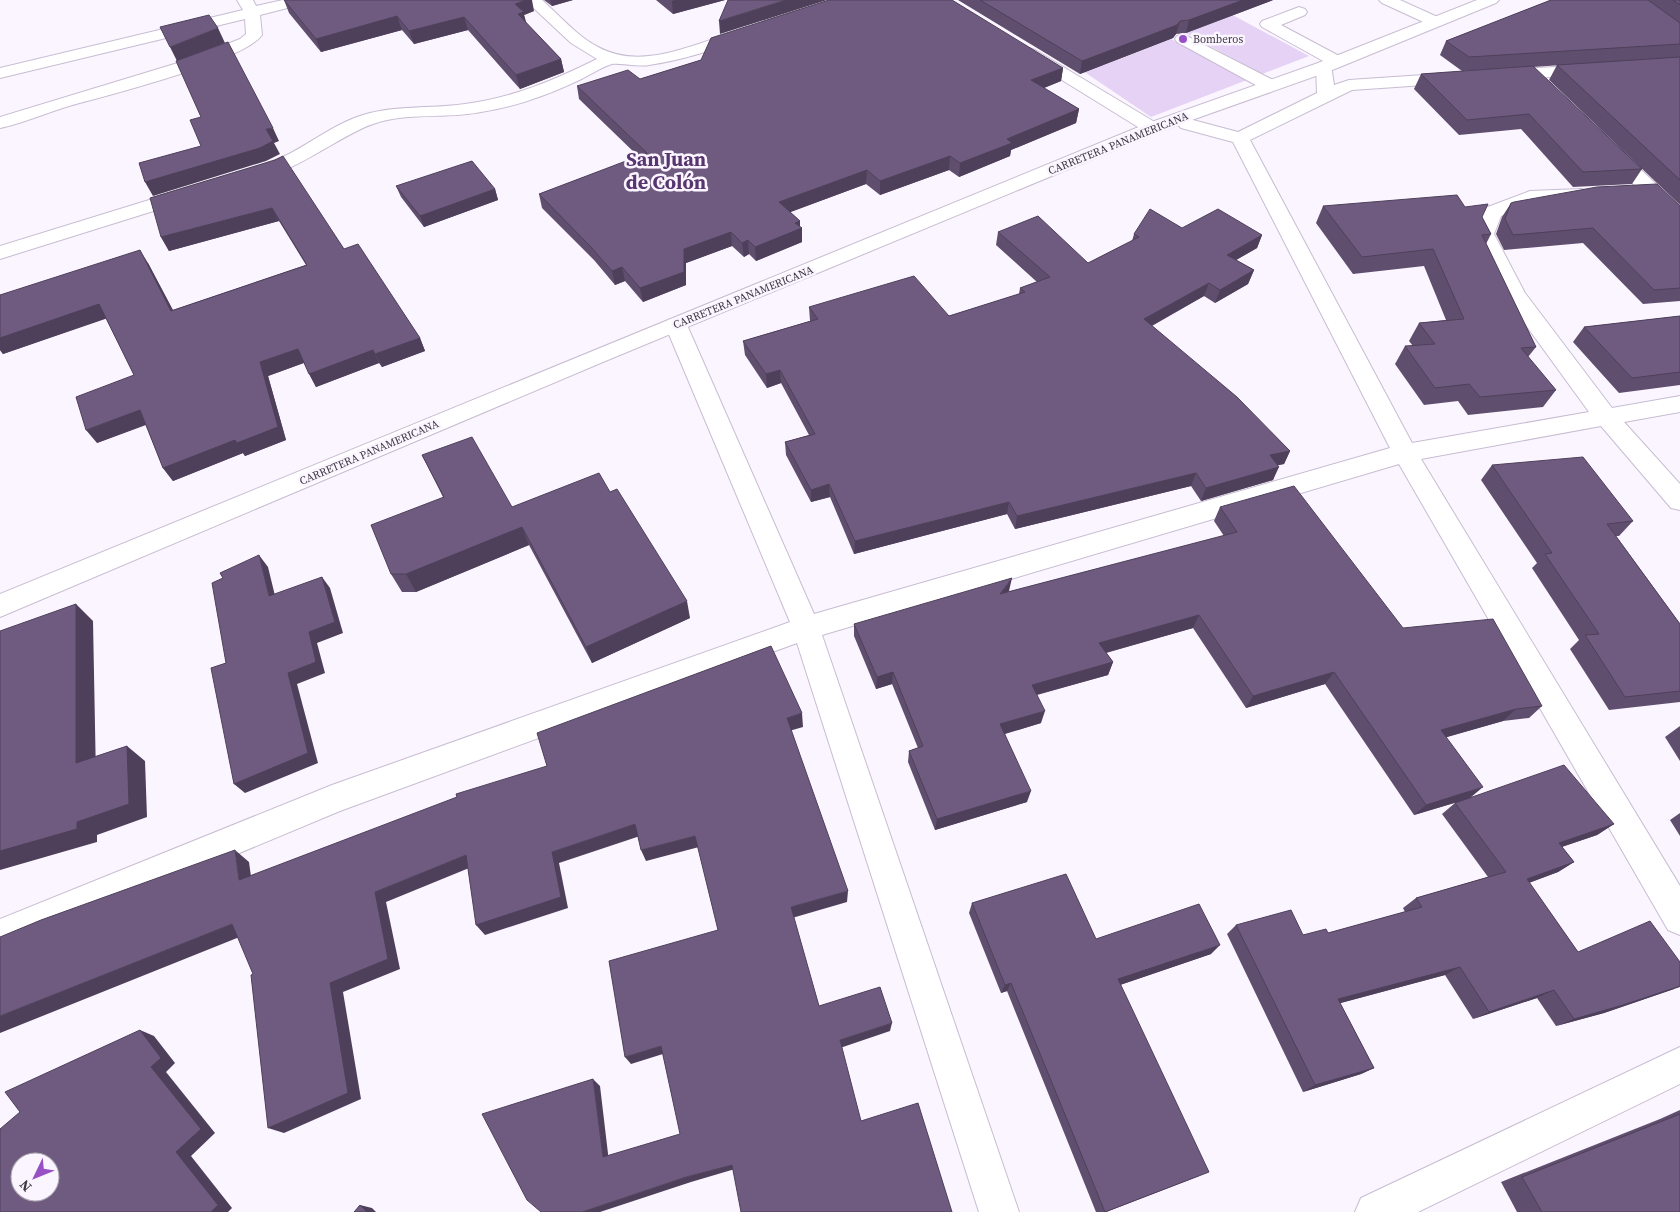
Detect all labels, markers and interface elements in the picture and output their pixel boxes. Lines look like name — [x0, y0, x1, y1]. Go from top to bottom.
place label: Bomberos — [1193, 32, 1243, 47]
marker: Bomberos — [1177, 33, 1189, 45]
street label: CARRETERA PANAMERICANA — [1046, 108, 1191, 179]
district label: San Juan de Colón — [626, 145, 706, 196]
street label: CARRETERA PANAMERICANA — [671, 262, 816, 333]
street label: CARRETERA PANAMERICANA — [297, 416, 442, 489]
north arrow — [10, 1152, 60, 1202]
text: N — [15, 1175, 36, 1196]

